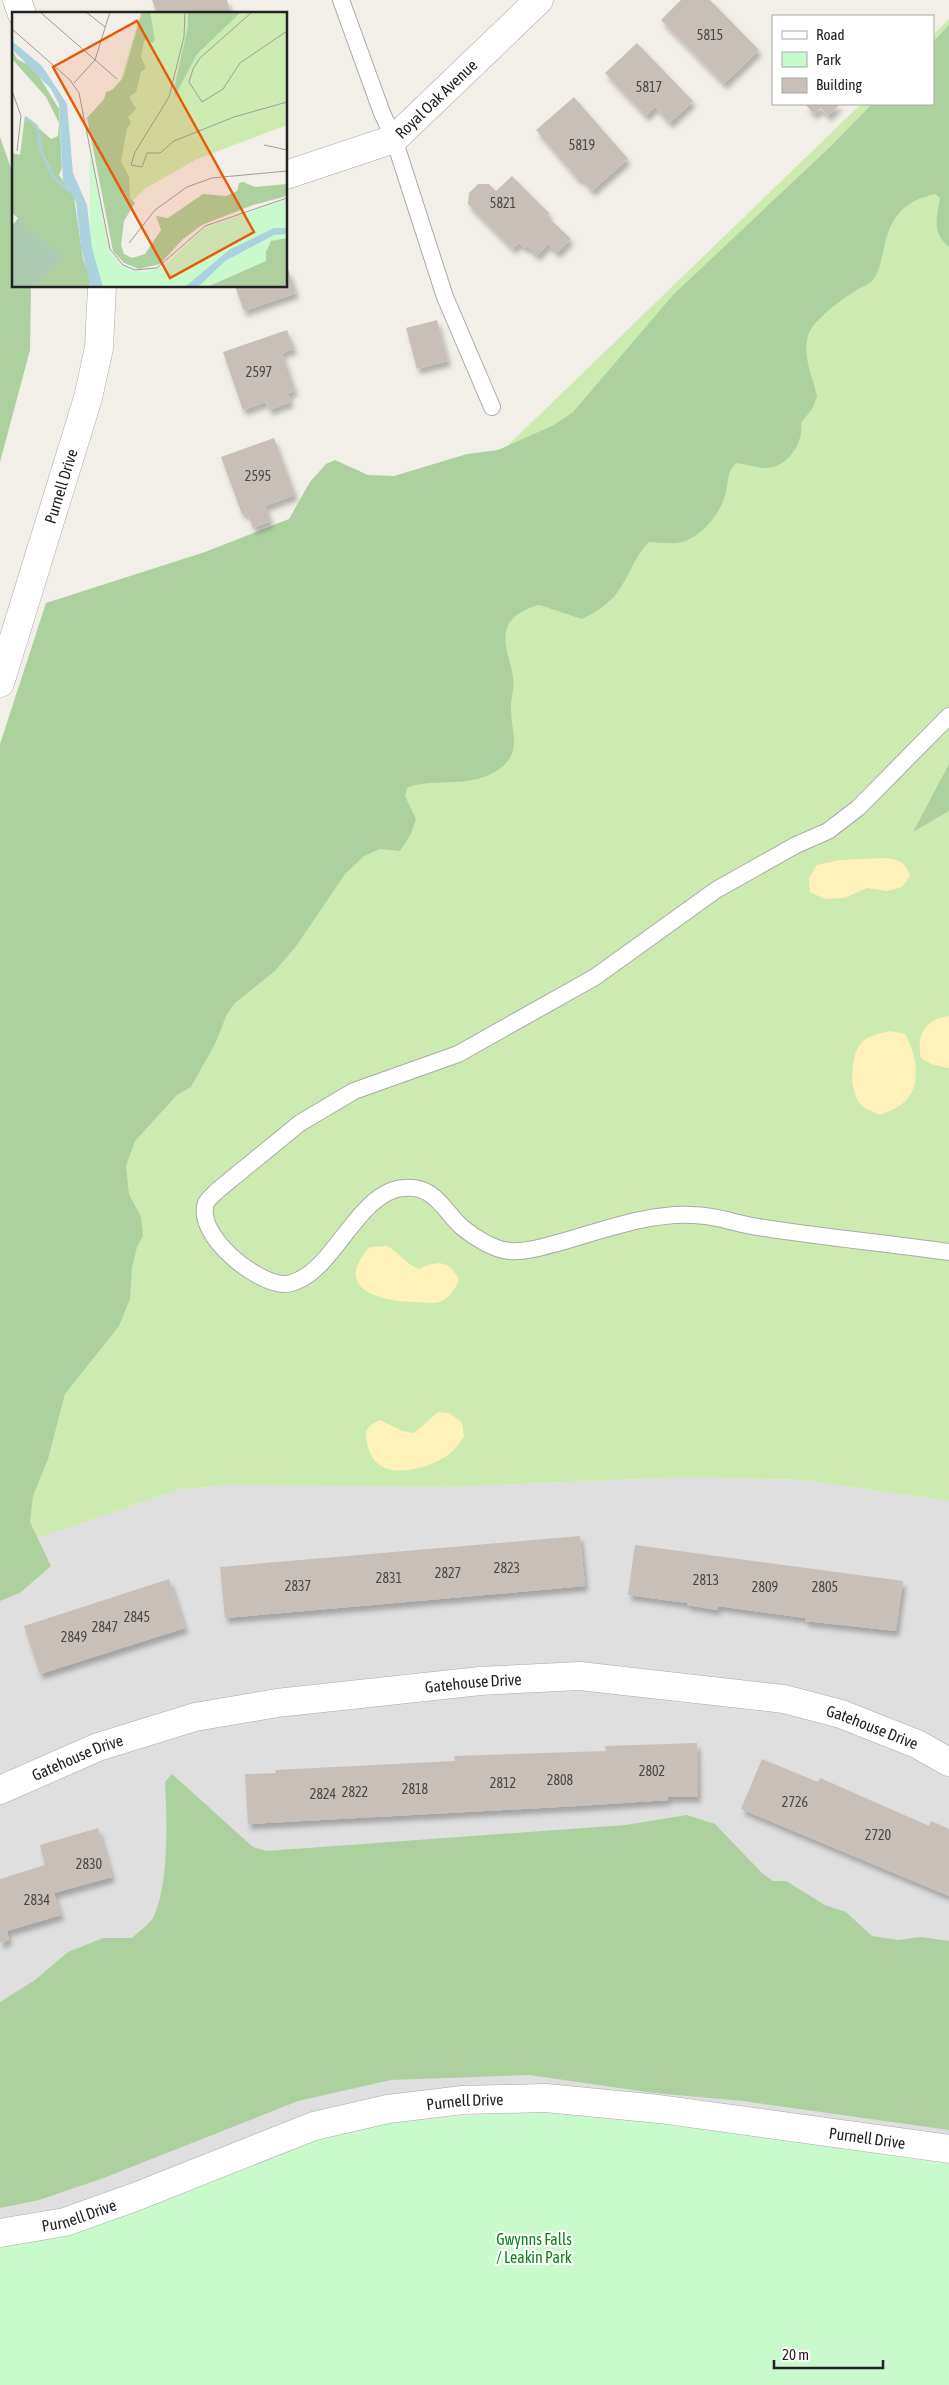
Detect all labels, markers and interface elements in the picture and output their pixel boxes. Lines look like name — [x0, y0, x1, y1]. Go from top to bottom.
inset map — [12, 12, 288, 288]
legend — [772, 15, 934, 105]
text: Road — [816, 26, 845, 43]
house number: 5815 — [697, 27, 723, 43]
text: Park — [816, 51, 841, 68]
street label: Royal Oak Avenue — [391, 56, 481, 142]
text: Building — [816, 76, 862, 93]
house number: 5817 — [636, 79, 662, 95]
house number: 5819 — [569, 137, 595, 153]
house number: 5821 — [490, 195, 516, 211]
house number: 2597 — [246, 364, 272, 380]
street label: Purnell Drive — [41, 447, 81, 526]
house number: 2595 — [245, 468, 271, 484]
house number: 2823 — [494, 1560, 520, 1576]
house number: 2827 — [435, 1565, 461, 1581]
house number: 2831 — [376, 1570, 402, 1586]
house number: 2813 — [693, 1572, 719, 1588]
house number: 2837 — [285, 1578, 311, 1594]
house number: 2809 — [752, 1579, 778, 1595]
house number: 2805 — [812, 1579, 838, 1595]
house number: 2845 — [124, 1609, 150, 1625]
house number: 2847 — [92, 1619, 118, 1635]
house number: 2849 — [61, 1629, 87, 1645]
street label: Gatehouse Drive — [424, 1670, 522, 1696]
street label: Gatehouse Drive — [824, 1702, 921, 1753]
street label: Gatehouse Drive — [29, 1731, 125, 1784]
house number: 2802 — [639, 1763, 665, 1779]
house number: 2808 — [547, 1772, 574, 1788]
house number: 2812 — [490, 1775, 516, 1791]
house number: 2818 — [402, 1781, 429, 1797]
house number: 2822 — [342, 1784, 368, 1800]
house number: 2824 — [310, 1786, 337, 1802]
house number: 2726 — [782, 1794, 809, 1810]
house number: 2720 — [865, 1827, 892, 1843]
house number: 2830 — [76, 1856, 103, 1872]
house number: 2834 — [24, 1892, 51, 1908]
street label: Purnell Drive — [425, 2090, 503, 2113]
street label: Purnell Drive — [828, 2124, 907, 2152]
street label: Purnell Drive — [40, 2195, 119, 2235]
park label: Gwynns Falls / Leakin Park — [496, 2230, 572, 2266]
scale bar — [774, 2338, 883, 2370]
text: 20 m — [782, 2346, 809, 2363]

